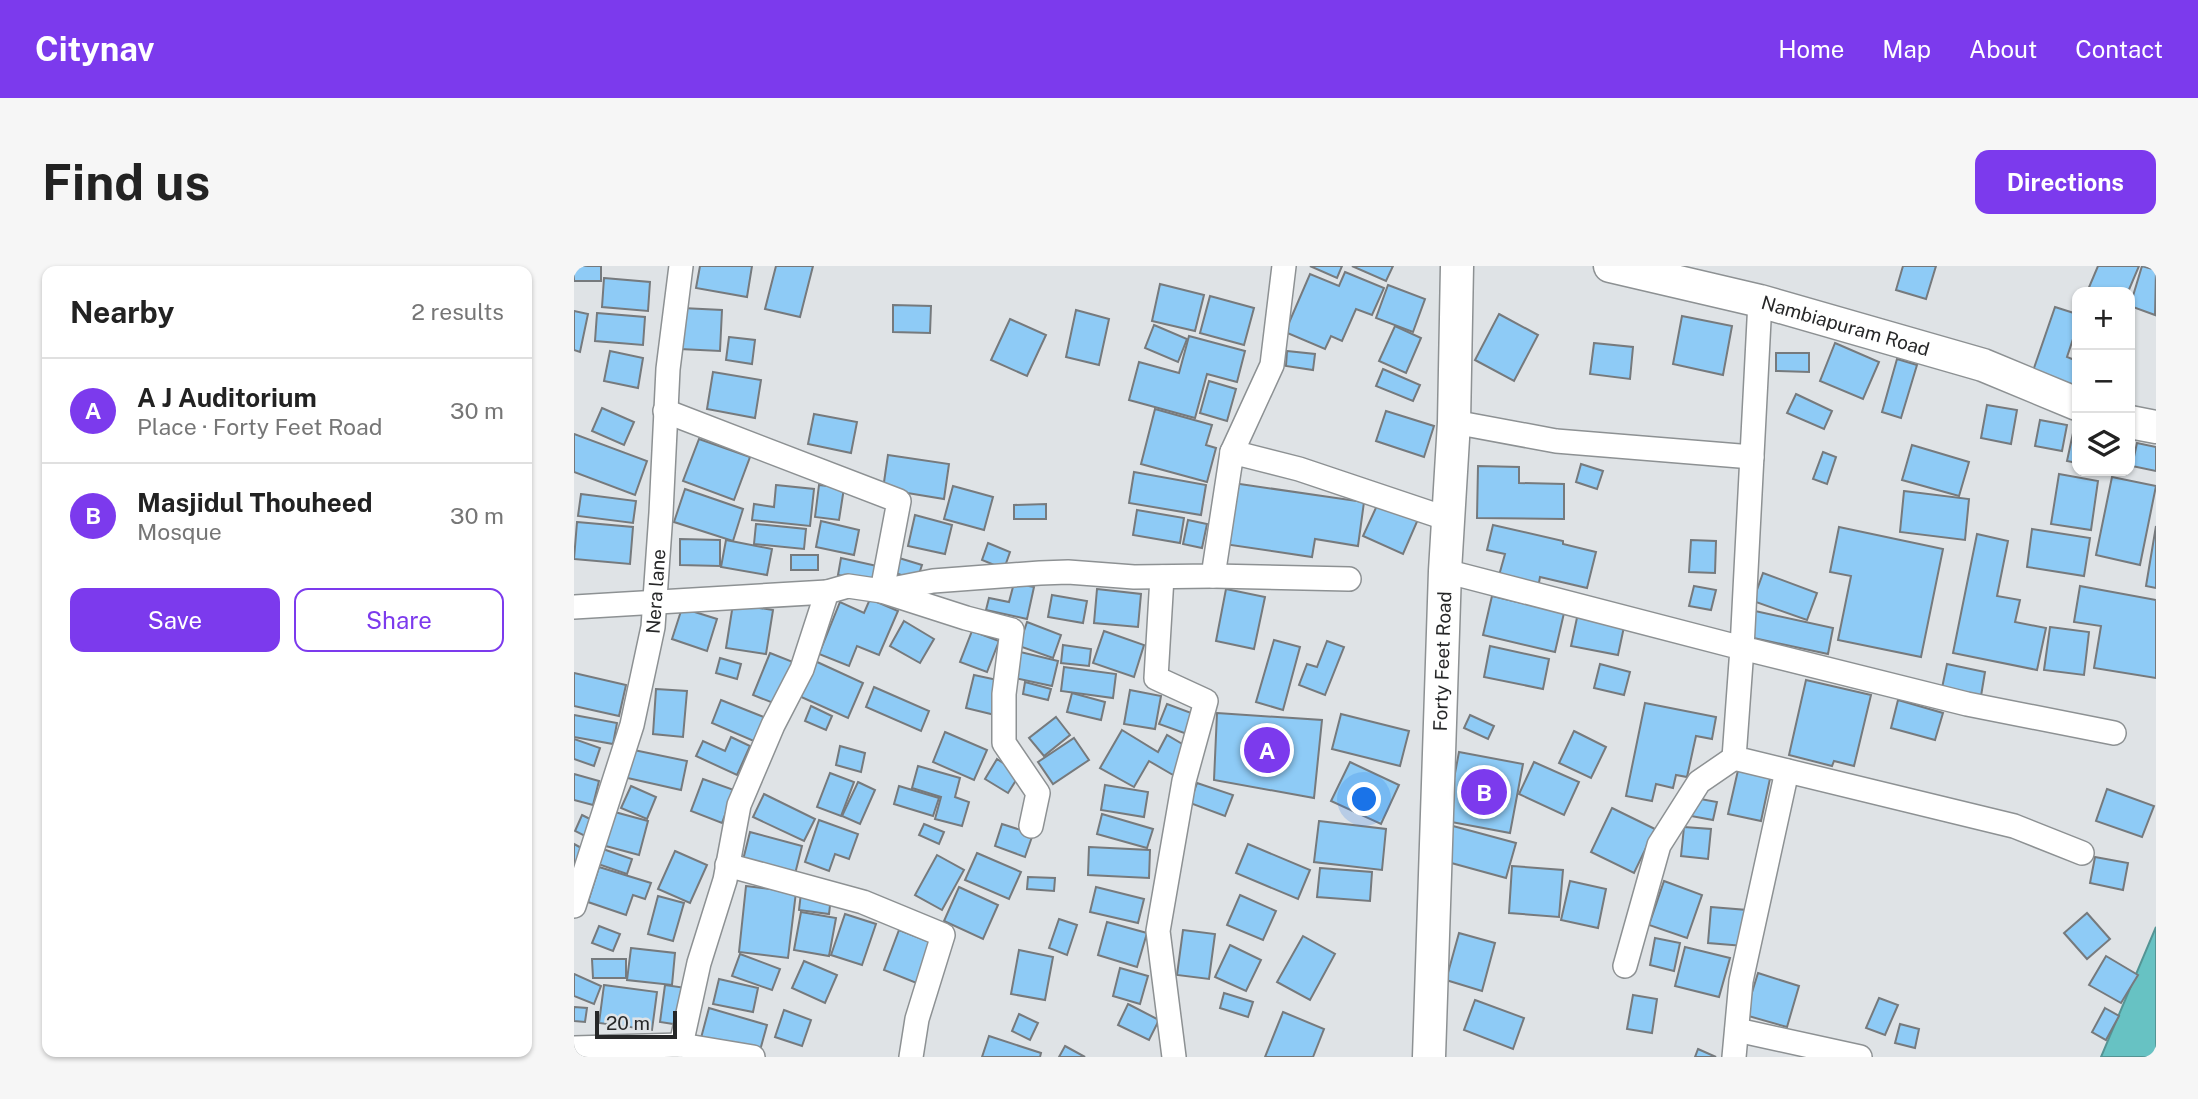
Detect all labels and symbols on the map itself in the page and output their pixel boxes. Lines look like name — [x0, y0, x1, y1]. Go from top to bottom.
street label: Nambiapuram Road — [1759, 291, 1932, 360]
street label: Nera lane — [642, 548, 669, 635]
street label: Forty Feet Road — [1429, 591, 1455, 732]
pin: A — [1244, 724, 1290, 776]
pin: B — [1461, 766, 1507, 818]
your location — [1347, 782, 1381, 816]
scale bar — [595, 1008, 677, 1040]

